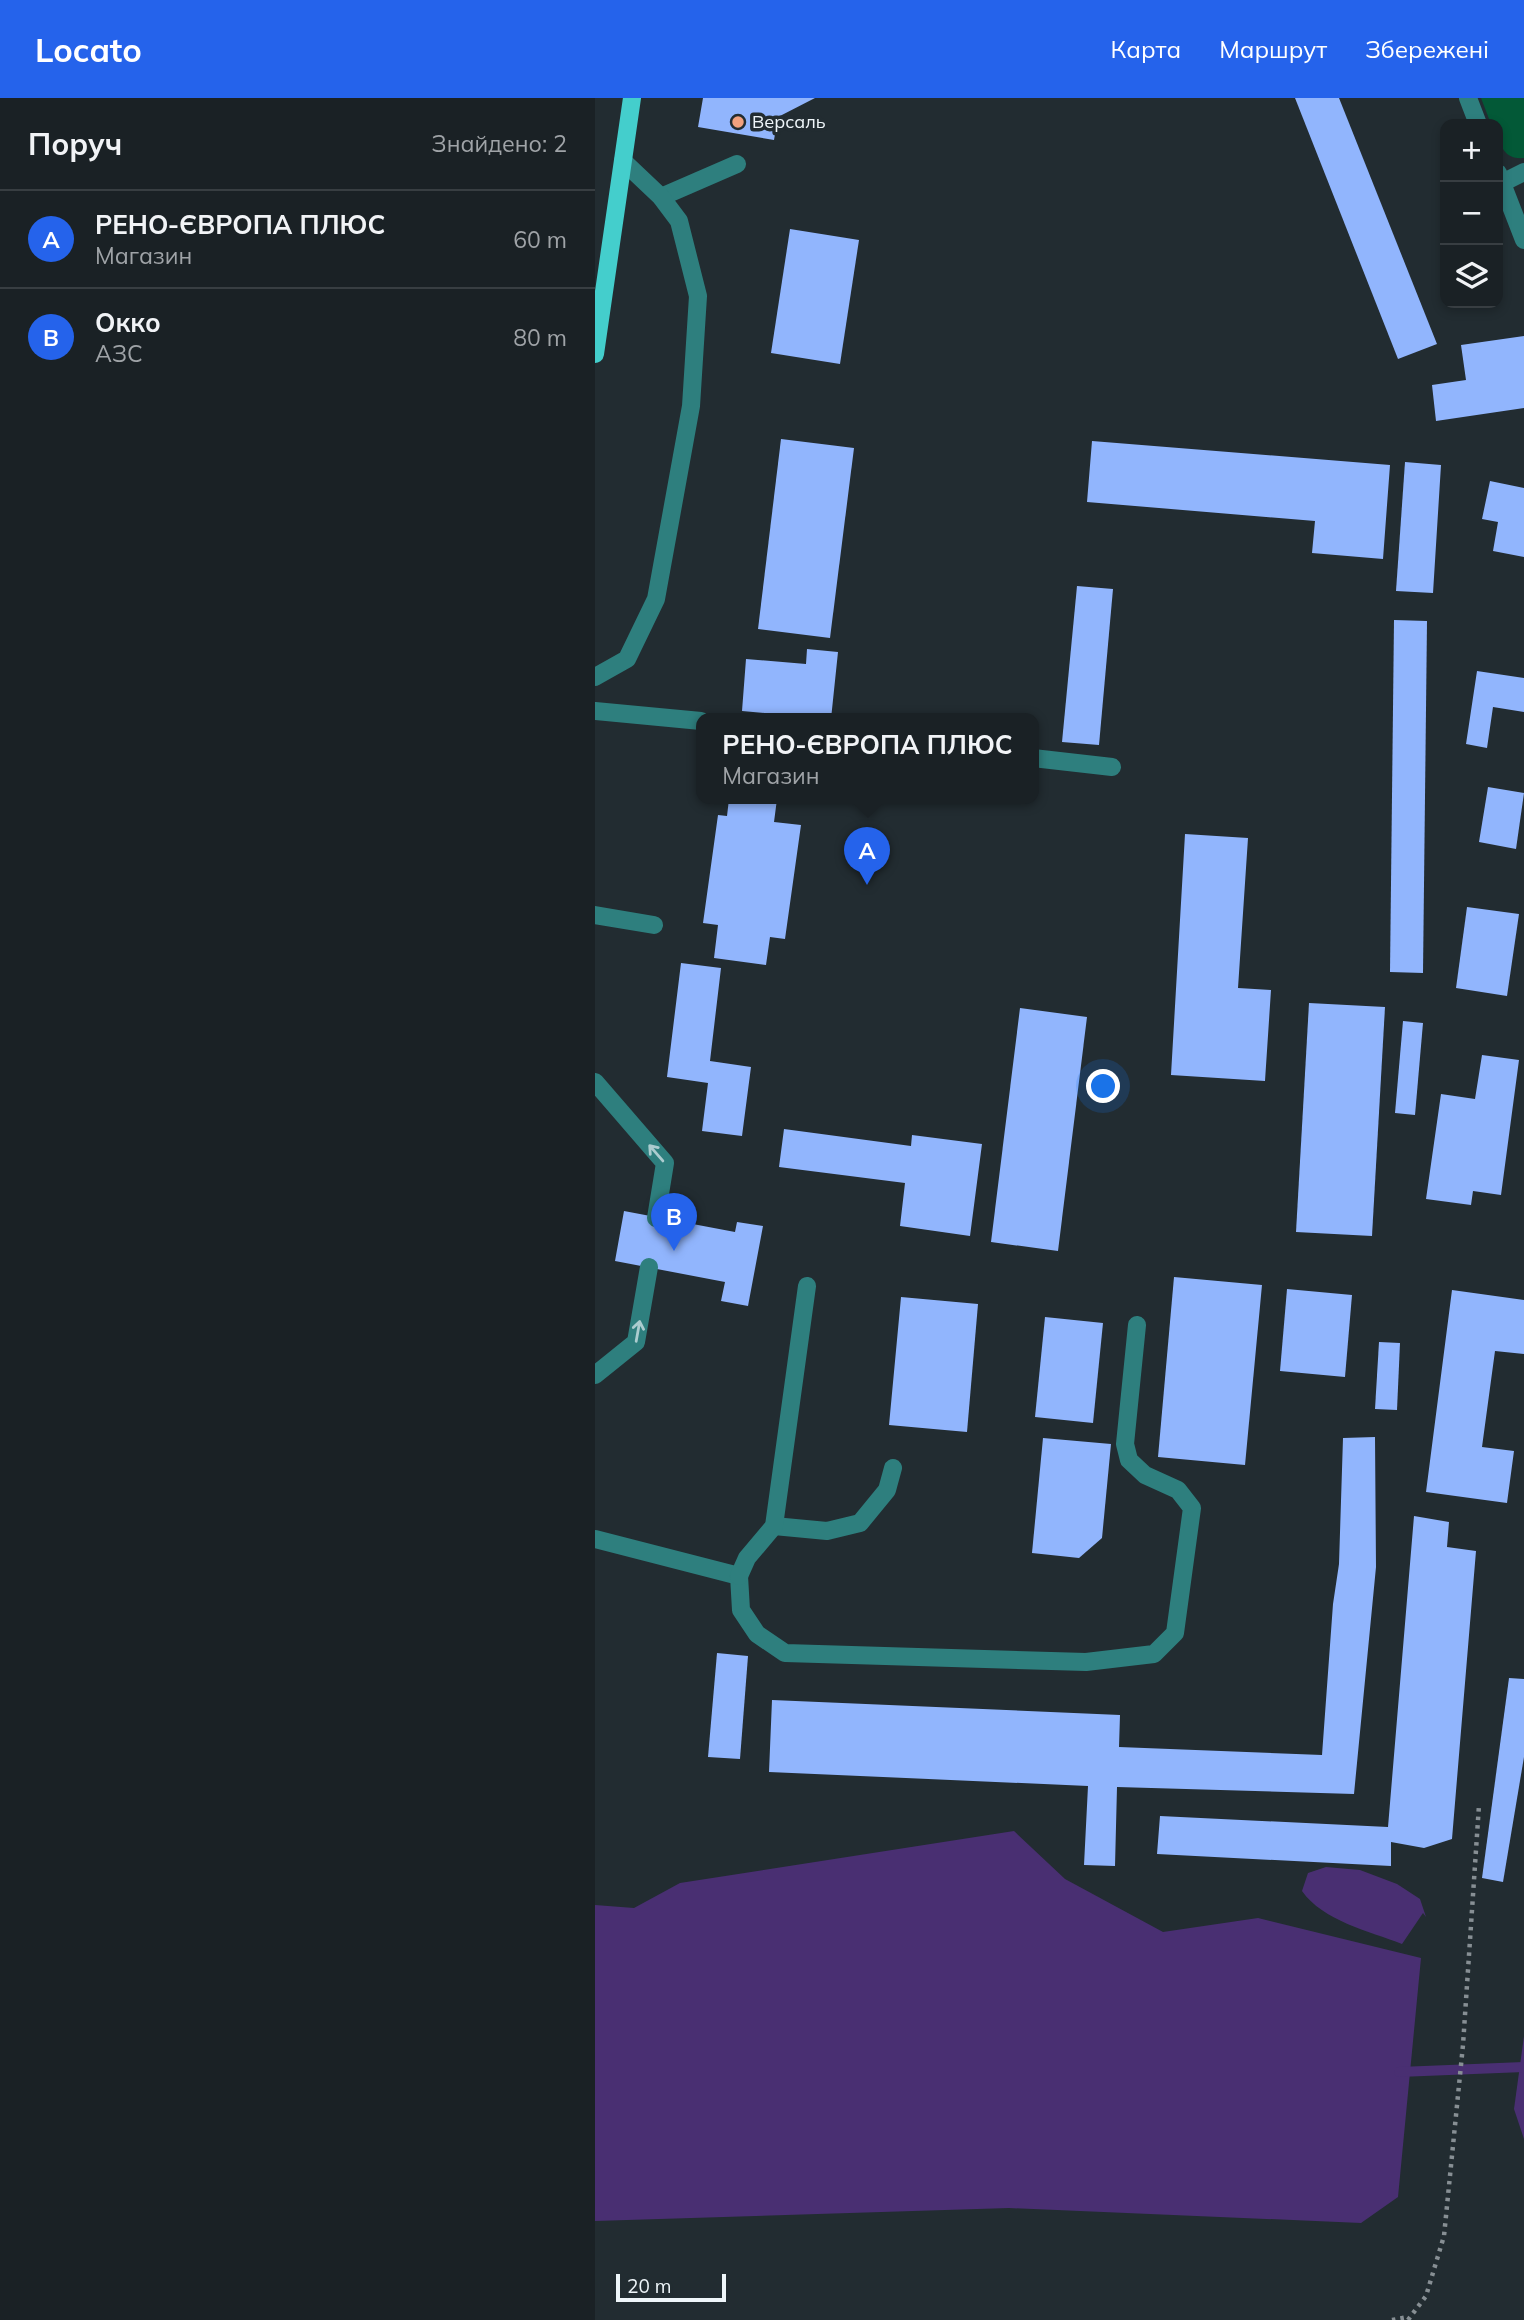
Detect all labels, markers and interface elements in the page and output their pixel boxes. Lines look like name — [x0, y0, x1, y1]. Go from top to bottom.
text: Locato — [35, 29, 142, 70]
text: Карта — [1111, 34, 1181, 64]
text: Маршрут — [1219, 34, 1327, 64]
text: Збережені — [1365, 34, 1489, 64]
place label: Версаль — [752, 110, 826, 133]
marker: Версаль — [730, 114, 746, 130]
map controls — [1440, 119, 1503, 308]
button: + — [1440, 119, 1503, 182]
text: Поруч — [28, 125, 122, 163]
text: Знайдено: 2 — [432, 129, 567, 158]
button: − — [1440, 182, 1503, 245]
text: РЕНО-ЄВРОПА ПЛЮС — [95, 208, 385, 241]
text: A — [42, 225, 60, 254]
text: 60 m — [513, 225, 567, 254]
text: Магазин — [95, 241, 192, 270]
button: layers — [1440, 245, 1503, 308]
text: Окко — [95, 306, 161, 339]
text: B — [43, 323, 59, 352]
text: 80 m — [513, 323, 567, 352]
text: АЗС — [95, 339, 143, 368]
popup — [696, 713, 1039, 804]
text: РЕНО-ЄВРОПА ПЛЮС — [722, 728, 1013, 761]
text: Магазин — [722, 761, 820, 790]
pin: A — [844, 827, 890, 885]
your location — [1086, 1069, 1120, 1103]
one-way arrow — [648, 1145, 664, 1163]
pin: B — [651, 1193, 697, 1251]
one-way arrow — [632, 1320, 645, 1343]
scale bar — [616, 2271, 726, 2303]
text: 20 m — [627, 2274, 671, 2298]

